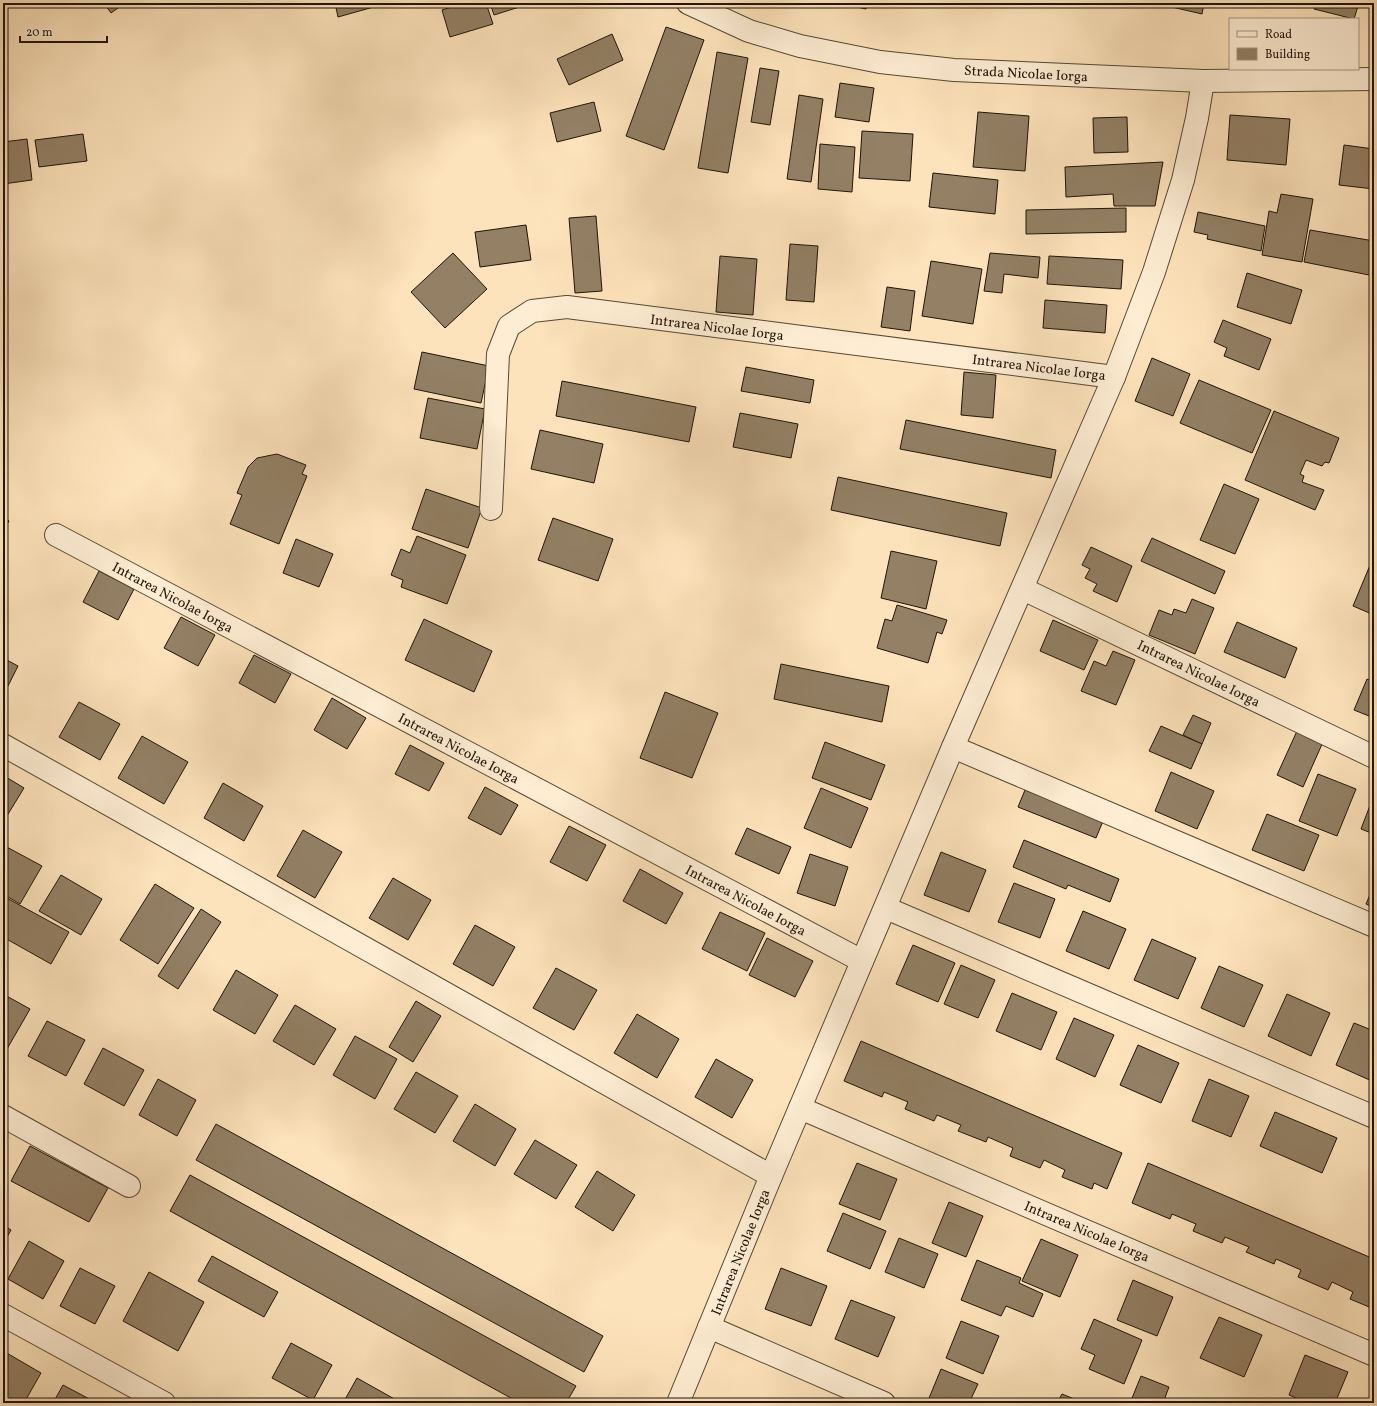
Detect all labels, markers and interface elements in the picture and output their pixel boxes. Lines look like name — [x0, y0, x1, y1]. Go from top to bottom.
scale bar — [20, 18, 107, 44]
legend — [1229, 18, 1359, 70]
text: 20 m — [26, 25, 53, 41]
text: Road — [1265, 27, 1292, 43]
text: Building — [1265, 47, 1310, 63]
street label: Strada Nicolae Iorga — [963, 62, 1089, 87]
street label: Intrarea Nicolae Iorga — [649, 311, 785, 346]
street label: Intrarea Nicolae Iorga — [971, 351, 1107, 386]
street label: Intrarea Nicolae Iorga — [108, 558, 236, 638]
street label: Intrarea Nicolae Iorga — [1134, 636, 1263, 712]
street label: Intrarea Nicolae Iorga — [394, 709, 522, 789]
street label: Intrarea Nicolae Iorga — [681, 861, 809, 941]
street label: Intrarea Nicolae Iorga — [707, 1187, 775, 1318]
street label: Intrarea Nicolae Iorga — [1021, 1197, 1152, 1267]

